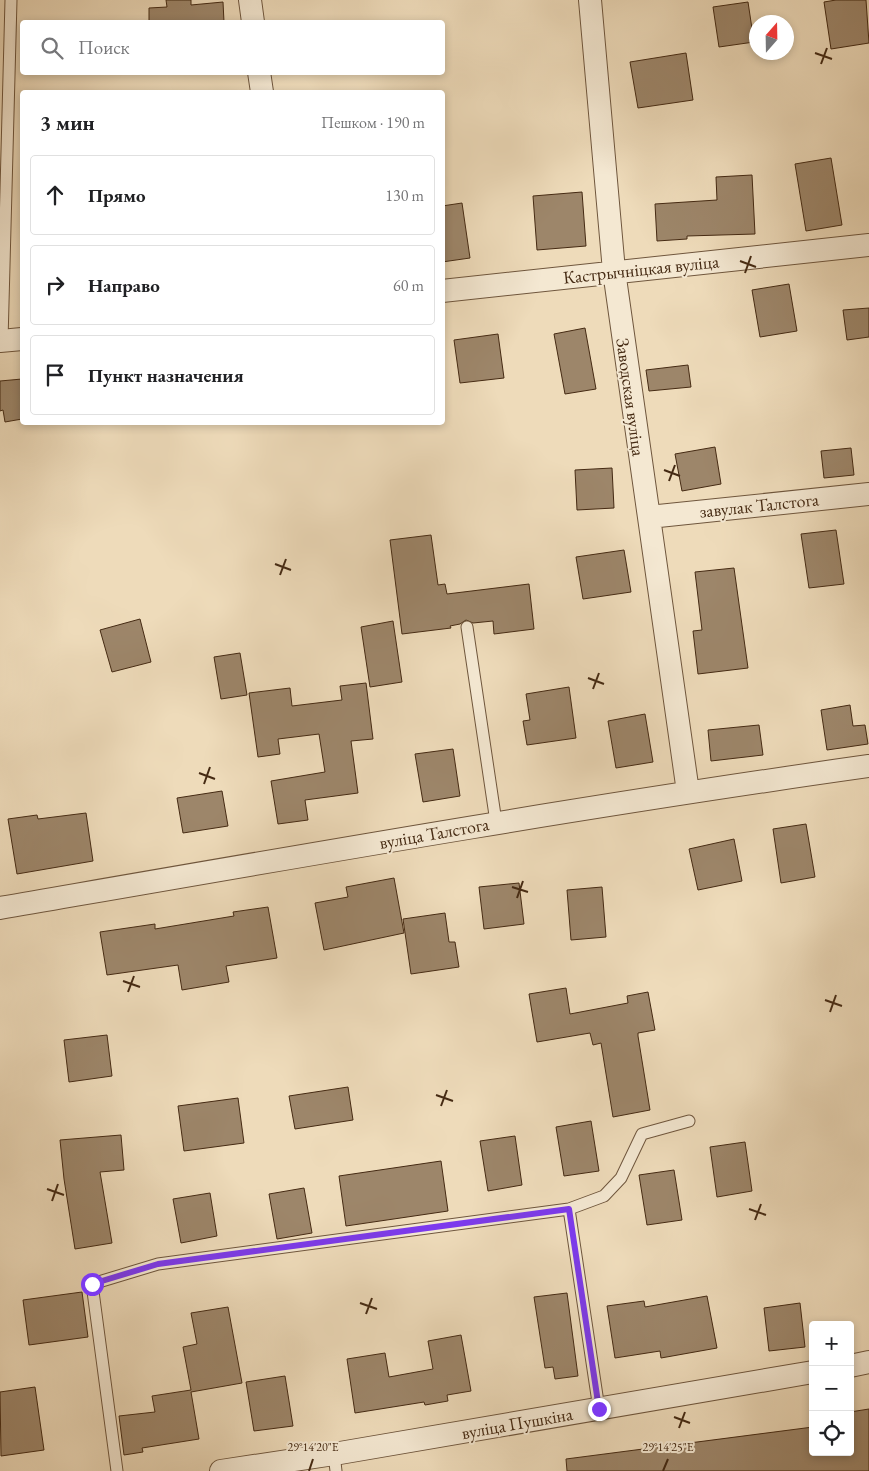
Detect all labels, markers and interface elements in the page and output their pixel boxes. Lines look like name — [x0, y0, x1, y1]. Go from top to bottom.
north arrow — [749, 15, 794, 60]
search box — [20, 20, 445, 75]
icon: search — [38, 34, 66, 62]
text: Поиск — [78, 35, 130, 60]
text: 3 мин — [40, 109, 95, 136]
text: Пешком · 190 m — [321, 112, 425, 133]
icon: ahead — [41, 181, 69, 209]
text: Прямо — [88, 183, 146, 208]
text: 130 m — [385, 185, 424, 206]
street label: Кастрычніцкая вуліца — [562, 249, 721, 289]
icon: right — [41, 271, 69, 299]
text: Направо — [88, 273, 160, 298]
text: 60 m — [393, 275, 424, 296]
street label: Заводская вуліца — [611, 336, 651, 458]
icon: arrive — [41, 361, 69, 389]
text: Пункт назначения — [88, 363, 244, 388]
street label: завулак Талстога — [698, 487, 821, 523]
street label: вуліца Талстога — [377, 812, 491, 854]
route start — [81, 1273, 104, 1296]
map controls — [809, 1321, 854, 1456]
button: + — [809, 1321, 854, 1366]
button: − — [809, 1366, 854, 1411]
route end — [588, 1398, 611, 1421]
street label: вуліца Пушкіна — [459, 1402, 575, 1444]
button: locate — [809, 1411, 854, 1456]
text: 29°14'20"E — [287, 1439, 339, 1455]
text: 29°14'25"E — [642, 1439, 694, 1455]

